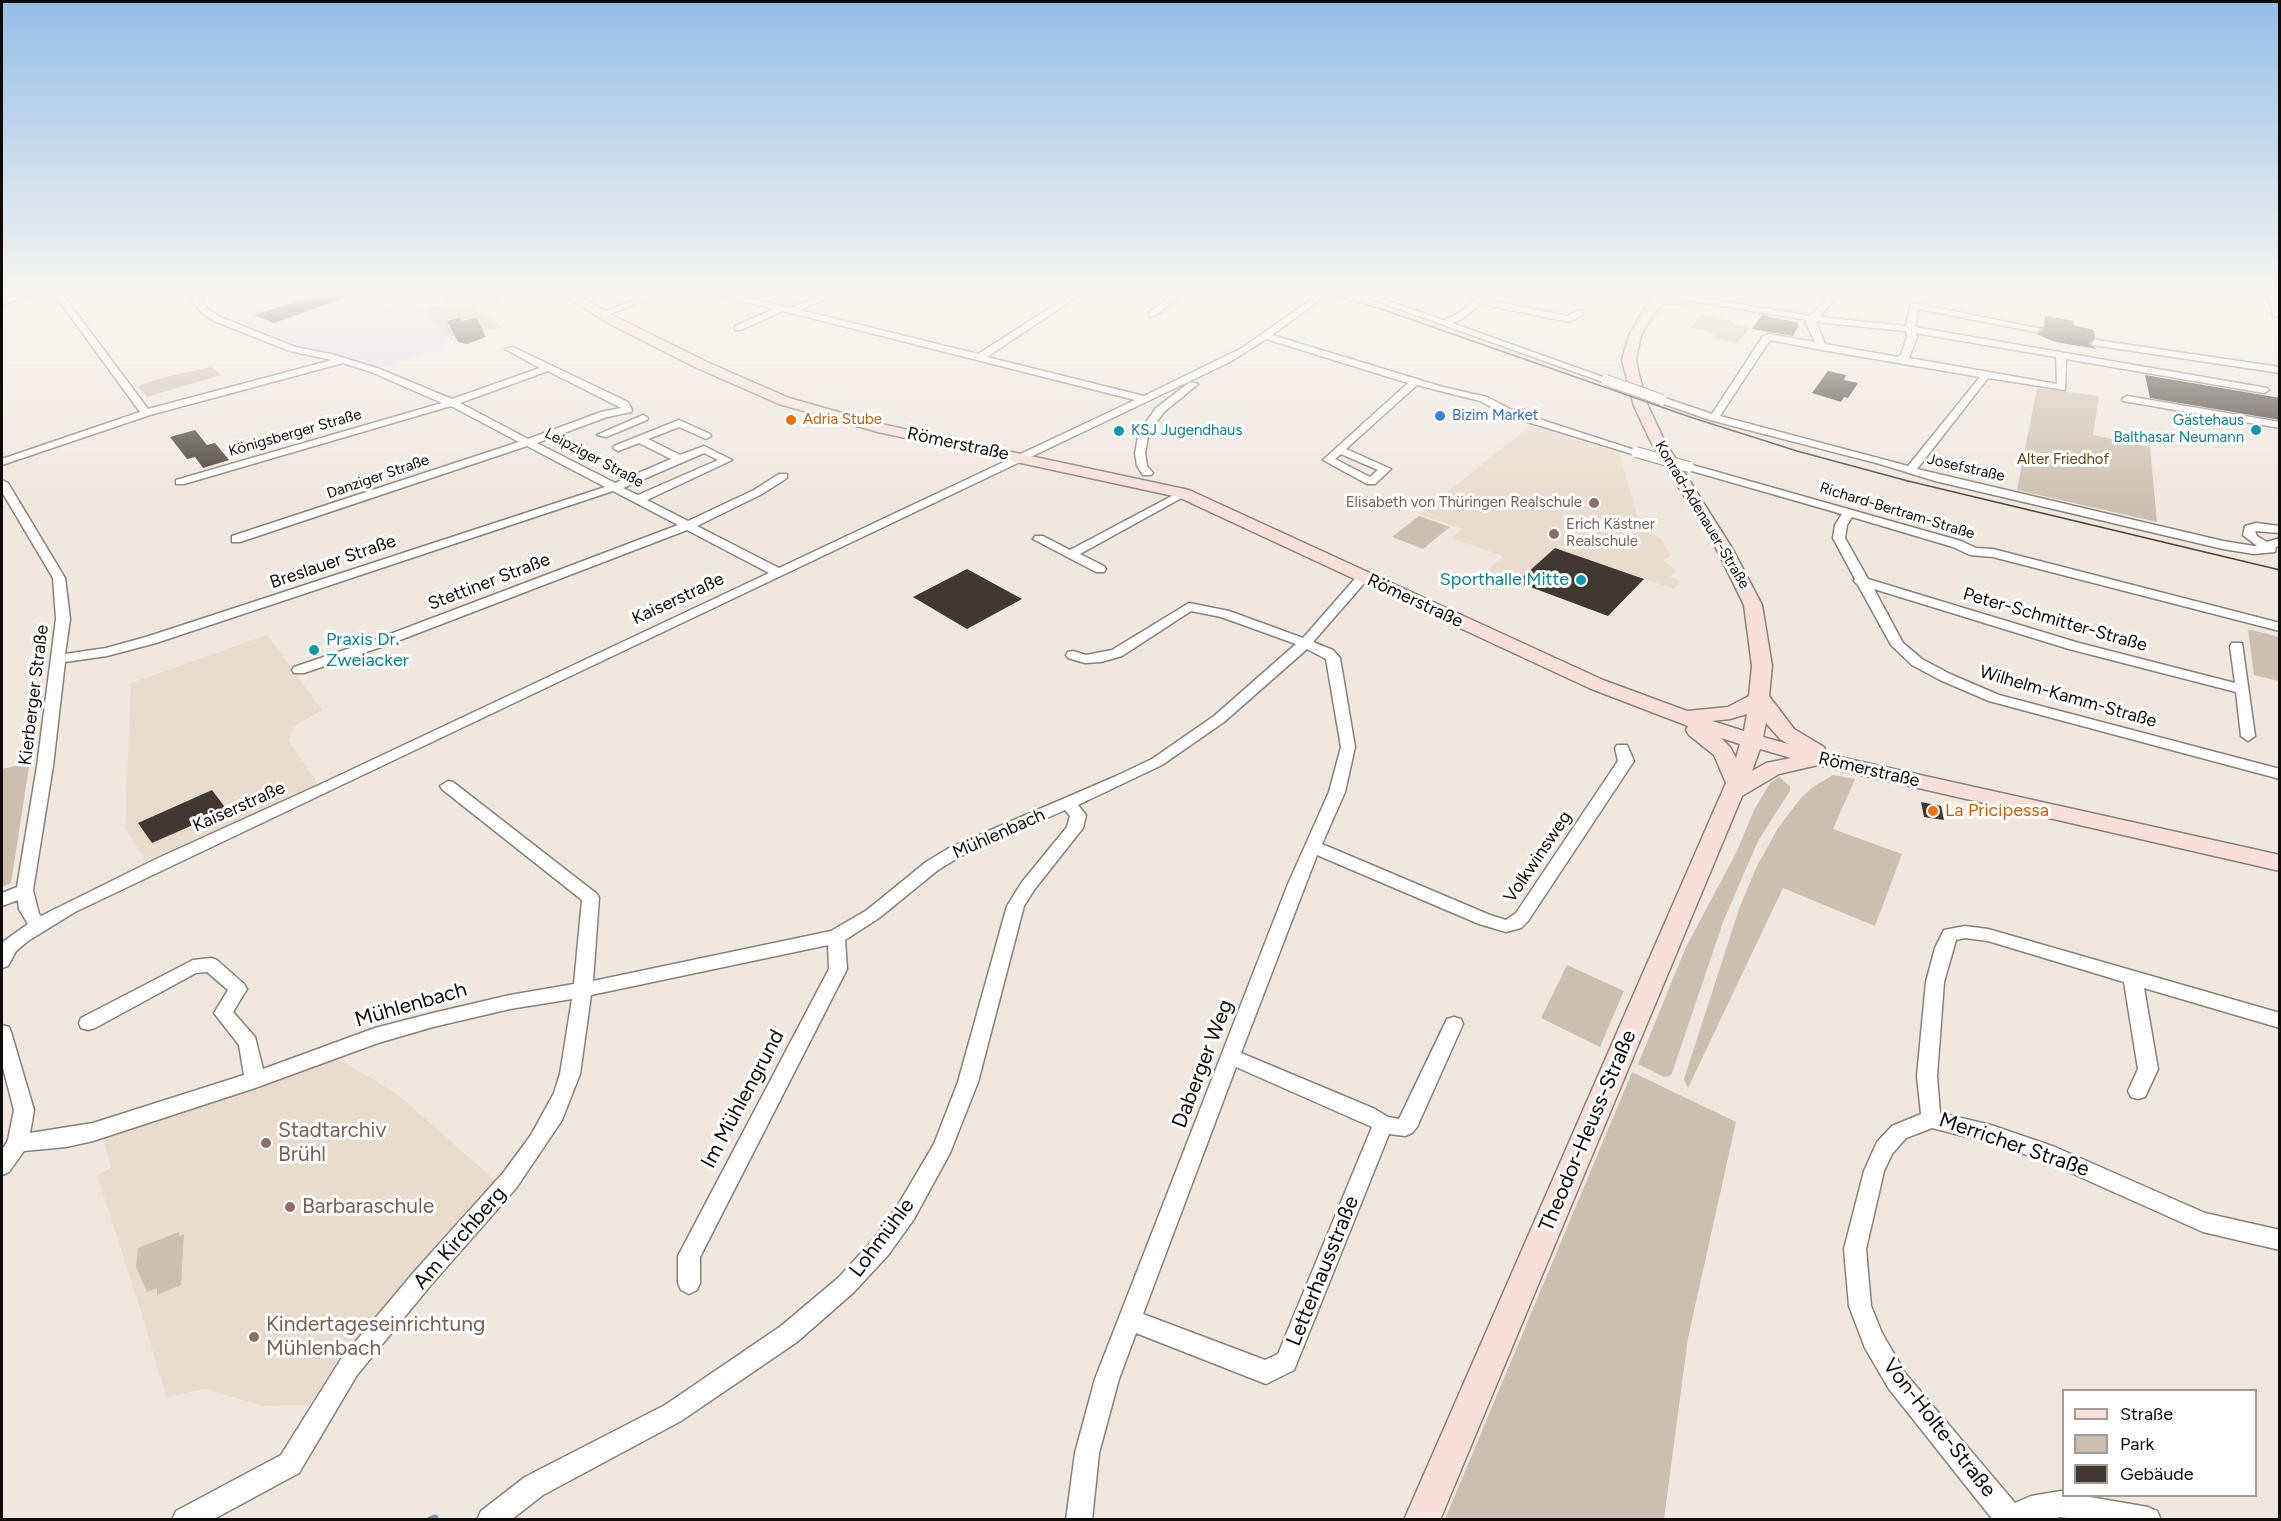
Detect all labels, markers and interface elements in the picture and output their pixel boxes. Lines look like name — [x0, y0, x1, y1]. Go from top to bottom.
street label: Königsberger Straße — [226, 405, 364, 461]
place label: Bizim Market — [1452, 407, 1538, 425]
marker: Bizim Market — [1433, 409, 1447, 423]
place label: Adria Stube — [803, 411, 882, 429]
place label: Gästehaus Balthasar Neumann — [2113, 412, 2244, 447]
marker: Adria Stube — [784, 413, 798, 427]
place label: KSJ Jugendhaus — [1131, 422, 1242, 440]
street label: Römerstraße — [905, 423, 1011, 465]
marker: Gästehaus Balthasar Neumann — [2249, 423, 2263, 437]
street label: Leipziger Straße — [542, 424, 646, 492]
marker: KSJ Jugendhaus — [1112, 424, 1126, 438]
street label: Konrad-Adenauer-Straße — [1651, 438, 1753, 592]
street label: Josefstraße — [1925, 450, 2007, 486]
street label: Danziger Straße — [324, 451, 432, 503]
park label: Alter Friedhof — [2017, 451, 2109, 469]
street label: Richard-Bertram-Straße — [1817, 479, 1977, 543]
place label: Elisabeth von Thüringen Realschule — [1346, 494, 1582, 512]
marker: Elisabeth von Thüringen Realschule — [1587, 496, 1601, 510]
place label: Erich Kästner Realschule — [1566, 516, 1655, 551]
marker: Erich Kästner Realschule — [1547, 527, 1561, 541]
street label: Breslauer Straße — [267, 530, 399, 594]
street label: Stettiner Straße — [425, 549, 553, 615]
street label: Kaiserstraße — [629, 568, 727, 630]
street label: Römerstraße — [1364, 569, 1466, 633]
place label: Sporthalle Mitte — [1440, 569, 1569, 591]
marker: Sporthalle Mitte — [1574, 573, 1588, 587]
street label: Peter-Schmitter-Straße — [1960, 583, 2150, 657]
street label: Kierberger Straße — [15, 623, 53, 767]
place label: Praxis Dr. Zweiacker — [326, 629, 409, 672]
marker: Praxis Dr. Zweiacker — [307, 643, 321, 657]
street label: Wilhelm-Kamm-Straße — [1977, 661, 2159, 733]
street label: Römerstraße — [1816, 748, 1922, 792]
street label: Kaiserstraße — [189, 777, 289, 837]
place label: La Pricipessa — [1945, 800, 2049, 822]
street label: Mühlenbach — [950, 804, 1048, 864]
marker: La Pricipessa — [1926, 804, 1940, 818]
street label: Volkwinsweg — [1499, 807, 1577, 907]
street label: Mühlenbach — [352, 977, 470, 1033]
street label: Daberger Weg — [1167, 996, 1239, 1132]
street label: Im Mühlengrund — [696, 1026, 790, 1172]
street label: Theodor-Heuss-Straße — [1534, 1026, 1642, 1236]
street label: Merricher Straße — [1936, 1108, 2092, 1182]
place label: Stadtarchiv Brühl — [278, 1118, 386, 1168]
marker: Stadtarchiv Brühl — [259, 1136, 273, 1150]
street label: Am Kirchberg — [408, 1181, 512, 1295]
street label: Letterhausstraße — [1281, 1192, 1365, 1350]
place label: Barbaraschule — [302, 1194, 434, 1220]
street label: Lohmühle — [844, 1194, 920, 1282]
marker: Barbaraschule — [283, 1200, 297, 1214]
place label: Kindertageseinrichtung Mühlenbach — [266, 1312, 485, 1362]
marker: Kindertageseinrichtung Mühlenbach — [247, 1330, 261, 1344]
street label: Von-Holte-Straße — [1877, 1354, 2001, 1502]
legend — [2062, 1389, 2257, 1497]
text: Straße — [2120, 1403, 2173, 1425]
text: Park — [2120, 1433, 2154, 1455]
text: Gebäude — [2120, 1463, 2194, 1485]

